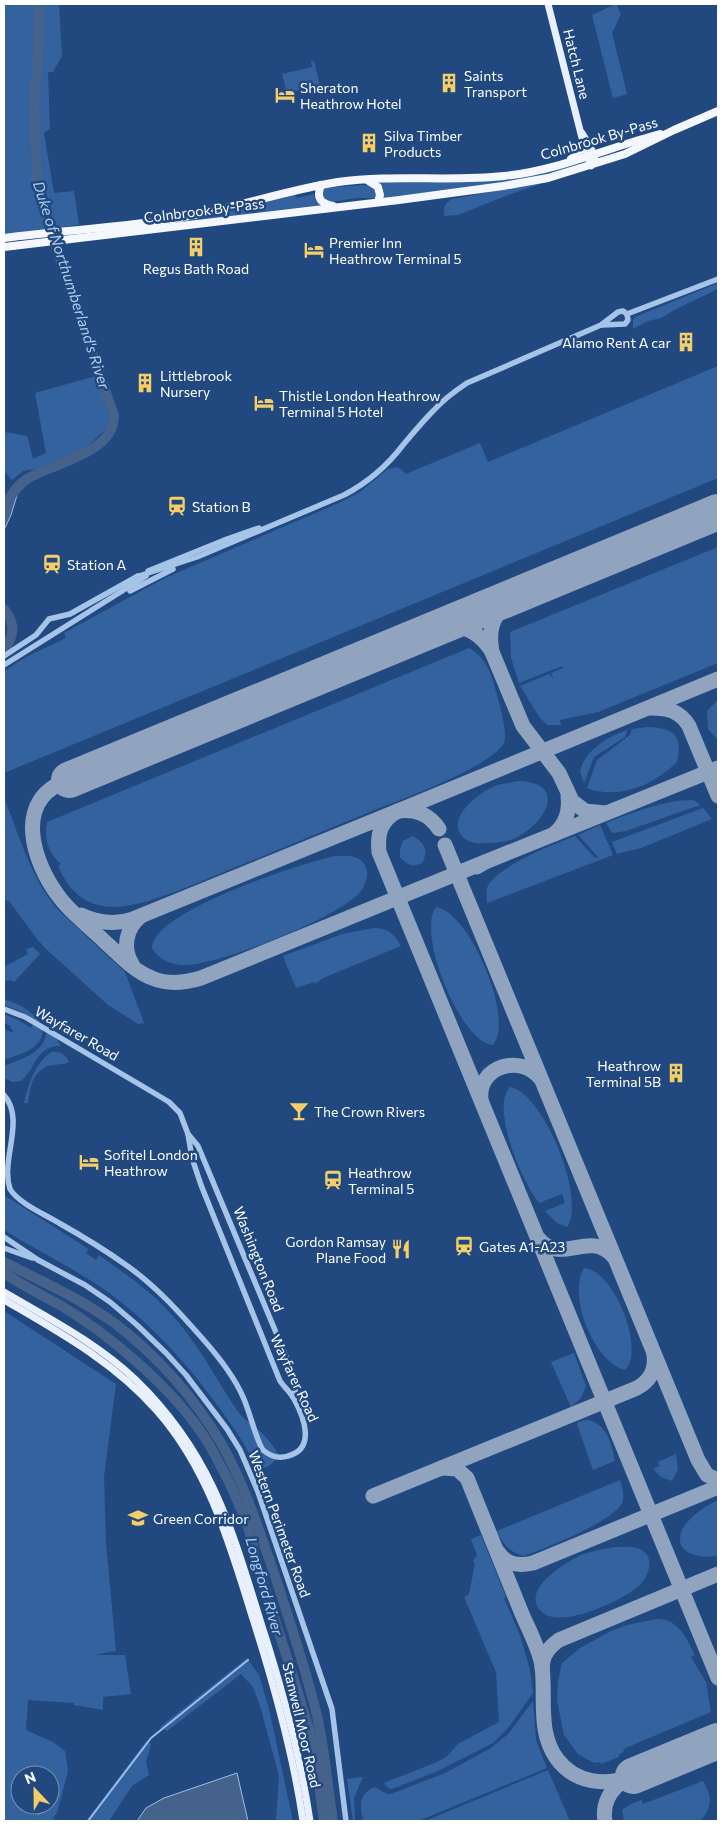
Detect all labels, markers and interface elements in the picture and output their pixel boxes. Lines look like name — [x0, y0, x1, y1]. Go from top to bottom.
street label: Hatch Lane — [560, 27, 594, 101]
place label: Saints Transport — [464, 67, 527, 100]
building icon: Saints Transport — [438, 72, 460, 94]
place label: Sheraton Heathrow Hotel — [300, 79, 402, 112]
hotel icon: Sheraton Heathrow Hotel — [274, 84, 296, 106]
street label: Colnbrook By-Pass — [538, 113, 660, 163]
place label: Silva Timber Products — [384, 127, 463, 160]
building icon: Silva Timber Products — [358, 132, 380, 154]
water label: Duke of Northumberland's River — [30, 179, 115, 392]
street label: Colnbrook By-Pass — [143, 194, 265, 226]
place label: Premier Inn Heathrow Terminal 5 — [329, 234, 462, 267]
building icon: Regus Bath Road — [185, 236, 207, 258]
hotel icon: Premier Inn Heathrow Terminal 5 — [303, 239, 325, 261]
place label: Regus Bath Road — [143, 260, 249, 277]
building icon: Alamo Rent A car — [675, 331, 697, 353]
place label: Alamo Rent A car — [562, 334, 671, 351]
place label: Littlebrook Nursery — [160, 367, 232, 400]
building icon: Littlebrook Nursery — [134, 372, 156, 394]
place label: Thistle London Heathrow Terminal 5 Hotel — [279, 387, 440, 420]
hotel icon: Thistle London Heathrow Terminal 5 Hotel — [253, 392, 275, 414]
station icon: Station B — [166, 495, 188, 517]
place label: Station B — [192, 498, 251, 515]
station icon: Station A — [41, 553, 63, 575]
place label: Station A — [67, 556, 127, 573]
street label: Wayfarer Road — [32, 1002, 122, 1064]
place label: Heathrow Terminal 5B — [586, 1057, 661, 1090]
building icon: Heathrow Terminal 5B — [665, 1062, 687, 1084]
bar icon: The Crown Rivers — [288, 1100, 310, 1122]
place label: The Crown Rivers — [314, 1103, 425, 1120]
place label: Sofitel London Heathrow — [104, 1146, 198, 1179]
hotel icon: Sofitel London Heathrow — [78, 1151, 100, 1173]
place label: Heathrow Terminal 5 — [348, 1164, 414, 1197]
station icon: Heathrow Terminal 5 — [322, 1169, 344, 1191]
street label: Washington Road — [230, 1204, 288, 1314]
place label: Gordon Ramsay Plane Food — [285, 1233, 386, 1266]
station icon: Gates A1-A23 — [453, 1235, 475, 1257]
restaurant icon: Gordon Ramsay Plane Food — [390, 1238, 412, 1260]
place label: Gates A1-A23 — [479, 1238, 565, 1255]
street label: Wayfarer Road — [267, 1332, 323, 1424]
street label: Western Perimeter Road — [246, 1448, 314, 1600]
school or university icon: Green Corridor — [127, 1507, 149, 1529]
place label: Green Corridor — [153, 1510, 249, 1527]
water label: Longford River — [242, 1535, 288, 1638]
street label: Stanwell Moor Road — [279, 1661, 325, 1789]
north arrow — [10, 1765, 60, 1815]
text: N — [22, 1768, 38, 1787]

